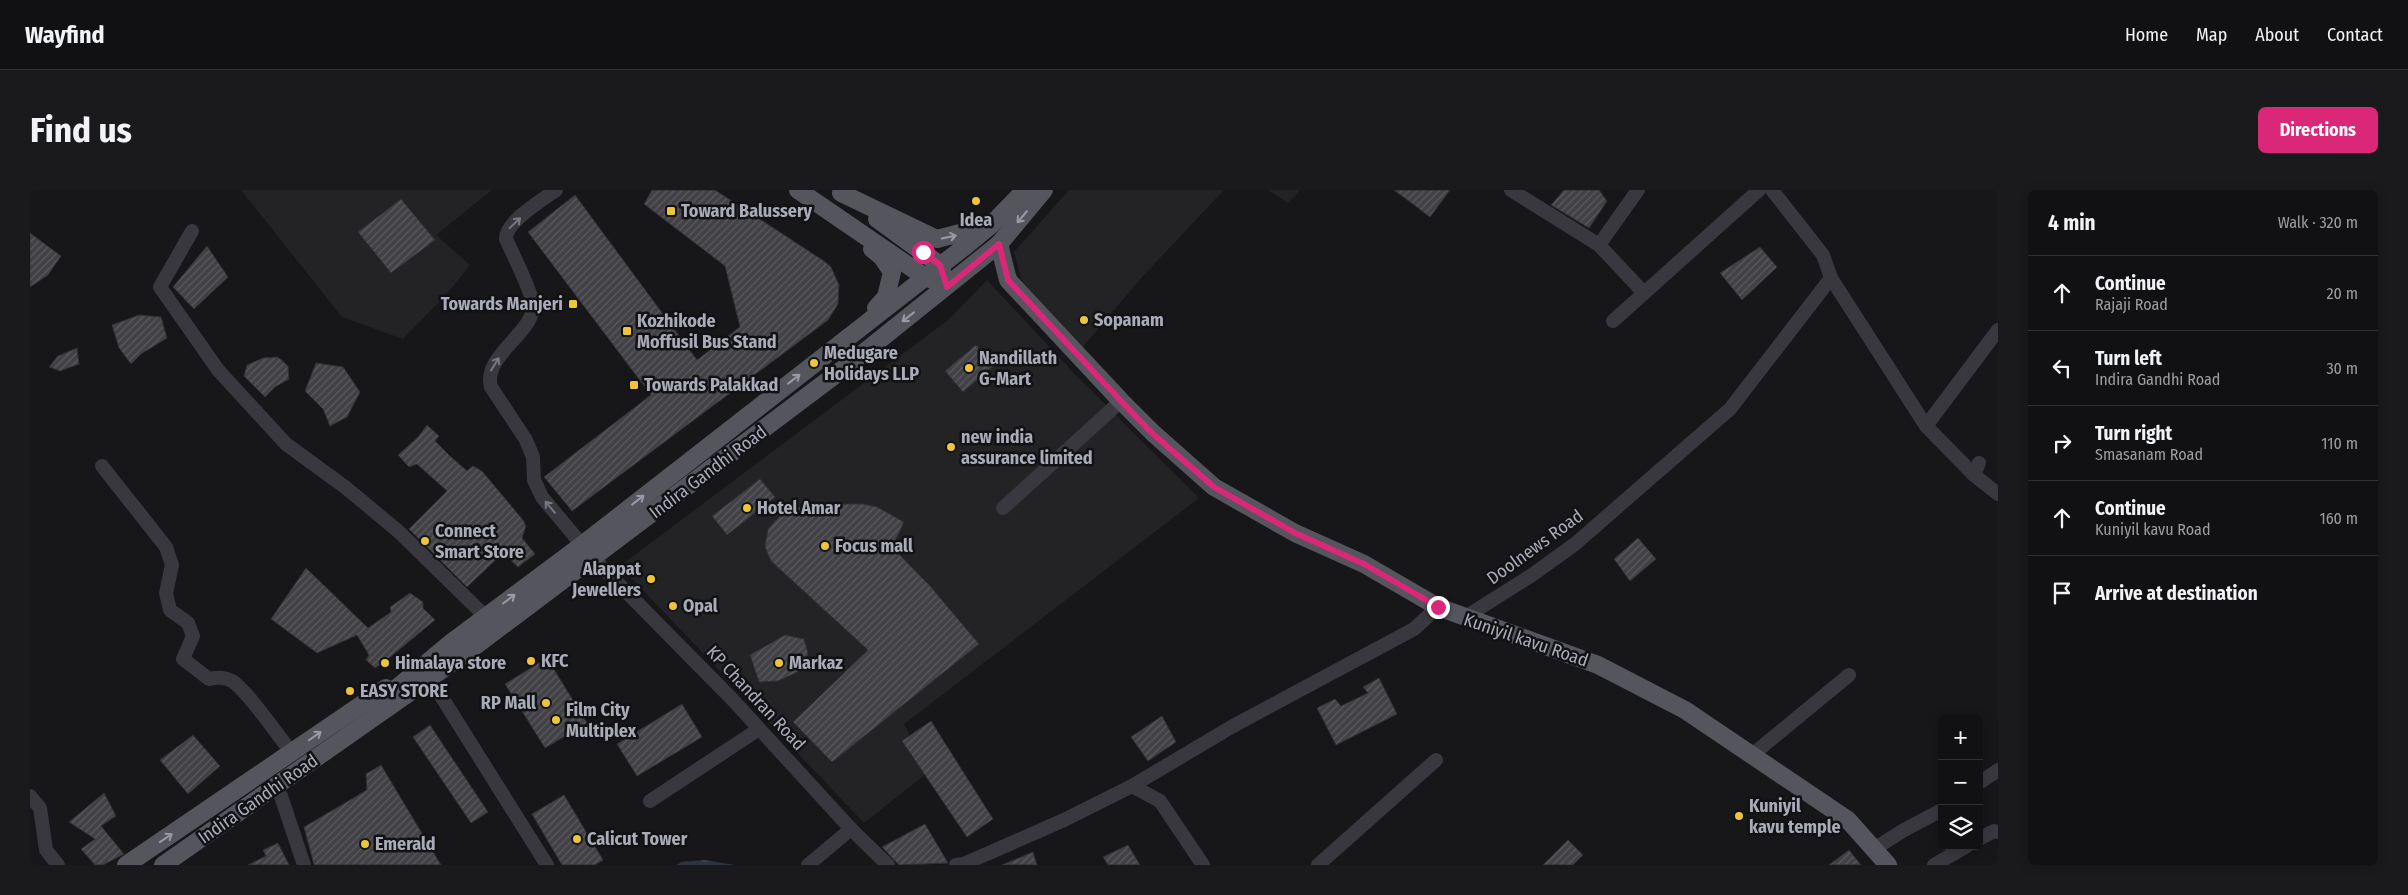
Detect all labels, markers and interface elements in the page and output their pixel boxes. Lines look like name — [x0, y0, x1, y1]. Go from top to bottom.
text: Wayfind — [25, 21, 105, 49]
text: Home — [2125, 24, 2168, 46]
text: Map — [2196, 24, 2227, 46]
text: About — [2255, 24, 2299, 46]
text: Contact — [2327, 24, 2383, 46]
button: Directions — [2258, 107, 2378, 153]
text: Find us — [30, 109, 132, 151]
marker: Idea — [970, 195, 982, 207]
place label: Toward Balussery — [681, 200, 813, 222]
marker: Toward Balussery — [665, 205, 677, 217]
place label: Idea — [960, 209, 992, 231]
one-way arrow — [1016, 210, 1027, 223]
text: 4 min — [2048, 210, 2096, 236]
text: Walk · 320 m — [2278, 213, 2358, 232]
one-way arrow — [508, 217, 521, 229]
one-way arrow — [940, 231, 956, 241]
route start — [912, 241, 935, 264]
text: Continue — [2095, 272, 2166, 295]
icon: ahead — [2048, 279, 2076, 307]
text: 20 m — [2327, 284, 2358, 303]
place label: Towards Manjeri — [441, 293, 563, 315]
text: Rajaji Road — [2095, 295, 2168, 314]
marker: Towards Manjeri — [567, 298, 579, 310]
place label: Sopanam — [1094, 309, 1164, 331]
place label: Kozhikode Moffusil Bus Stand — [637, 310, 777, 353]
one-way arrow — [902, 312, 915, 323]
marker: Sopanam — [1078, 314, 1090, 326]
marker: Kozhikode Moffusil Bus Stand — [621, 325, 633, 337]
place label: Medugare Holidays LLP — [824, 342, 919, 385]
place label: Nandillath G-Mart — [979, 347, 1057, 390]
text: Turn left — [2095, 347, 2162, 370]
icon: left — [2048, 354, 2076, 382]
one-way arrow — [490, 357, 501, 371]
marker: Medugare Holidays LLP — [808, 357, 820, 369]
text: 30 m — [2326, 359, 2358, 378]
marker: Nandillath G-Mart — [963, 362, 975, 374]
text: Indira Gandhi Road — [2095, 370, 2220, 389]
one-way arrow — [787, 373, 800, 384]
place label: Towards Palakkad — [644, 374, 778, 396]
marker: Towards Palakkad — [628, 379, 640, 391]
street label: Indira Gandhi Road — [645, 421, 771, 523]
text: Turn right — [2095, 422, 2172, 445]
place label: new india assurance limited — [961, 426, 1093, 469]
icon: right — [2048, 429, 2076, 457]
text: 110 m — [2321, 434, 2358, 453]
marker: new india assurance limited — [945, 441, 957, 453]
text: Smasanam Road — [2095, 445, 2203, 464]
one-way arrow — [631, 495, 644, 506]
place label: Hotel Amar — [757, 497, 841, 519]
text: Continue — [2095, 497, 2166, 520]
one-way arrow — [545, 501, 556, 514]
marker: Hotel Amar — [741, 502, 753, 514]
icon: ahead — [2048, 504, 2076, 532]
street label: Doolnews Road — [1483, 505, 1587, 589]
text: 160 m — [2319, 509, 2358, 528]
place label: Connect Smart Store — [435, 520, 524, 563]
text: Kuniyil kavu Road — [2095, 520, 2211, 539]
marker: Connect Smart Store — [419, 535, 431, 547]
place label: Focus mall — [835, 535, 913, 557]
marker: Focus mall — [819, 540, 831, 552]
place label: Alappat Jewellers — [571, 558, 642, 601]
marker: Alappat Jewellers — [645, 573, 657, 585]
icon: arrive — [2048, 579, 2076, 607]
text: Arrive at destination — [2095, 582, 2258, 605]
one-way arrow — [502, 594, 516, 604]
place label: Opal — [683, 595, 718, 617]
route end — [1427, 596, 1450, 619]
marker: Opal — [667, 600, 679, 612]
street label: Kuniyil kavu Road — [1461, 608, 1591, 672]
street label: KP Chandran Road — [702, 641, 810, 755]
place label: KFC — [541, 650, 569, 672]
place label: Himalaya store — [395, 652, 506, 674]
place label: Markaz — [789, 652, 843, 674]
marker: KFC — [525, 655, 537, 667]
marker: Himalaya store — [379, 657, 391, 669]
marker: Markaz — [773, 657, 785, 669]
place label: EASY STORE — [360, 680, 448, 702]
marker: EASY STORE — [344, 685, 356, 697]
place label: RP Mall — [481, 692, 536, 714]
marker: RP Mall — [540, 697, 552, 709]
place label: Film City Multiplex — [566, 699, 637, 742]
marker: Film City Multiplex — [550, 714, 562, 726]
map controls — [1938, 715, 1983, 850]
button: + — [1938, 715, 1983, 760]
one-way arrow — [308, 731, 322, 741]
street label: Indira Gandhi Road — [194, 750, 322, 848]
button: − — [1938, 760, 1983, 805]
place label: Kuniyil kavu temple — [1749, 795, 1841, 838]
button: layers — [1938, 805, 1983, 850]
marker: Kuniyil kavu temple — [1733, 810, 1745, 822]
place label: Calicut Tower — [587, 828, 688, 850]
one-way arrow — [159, 833, 173, 843]
place label: Emerald — [375, 833, 436, 855]
marker: Calicut Tower — [571, 833, 583, 845]
marker: Emerald — [359, 838, 371, 850]

